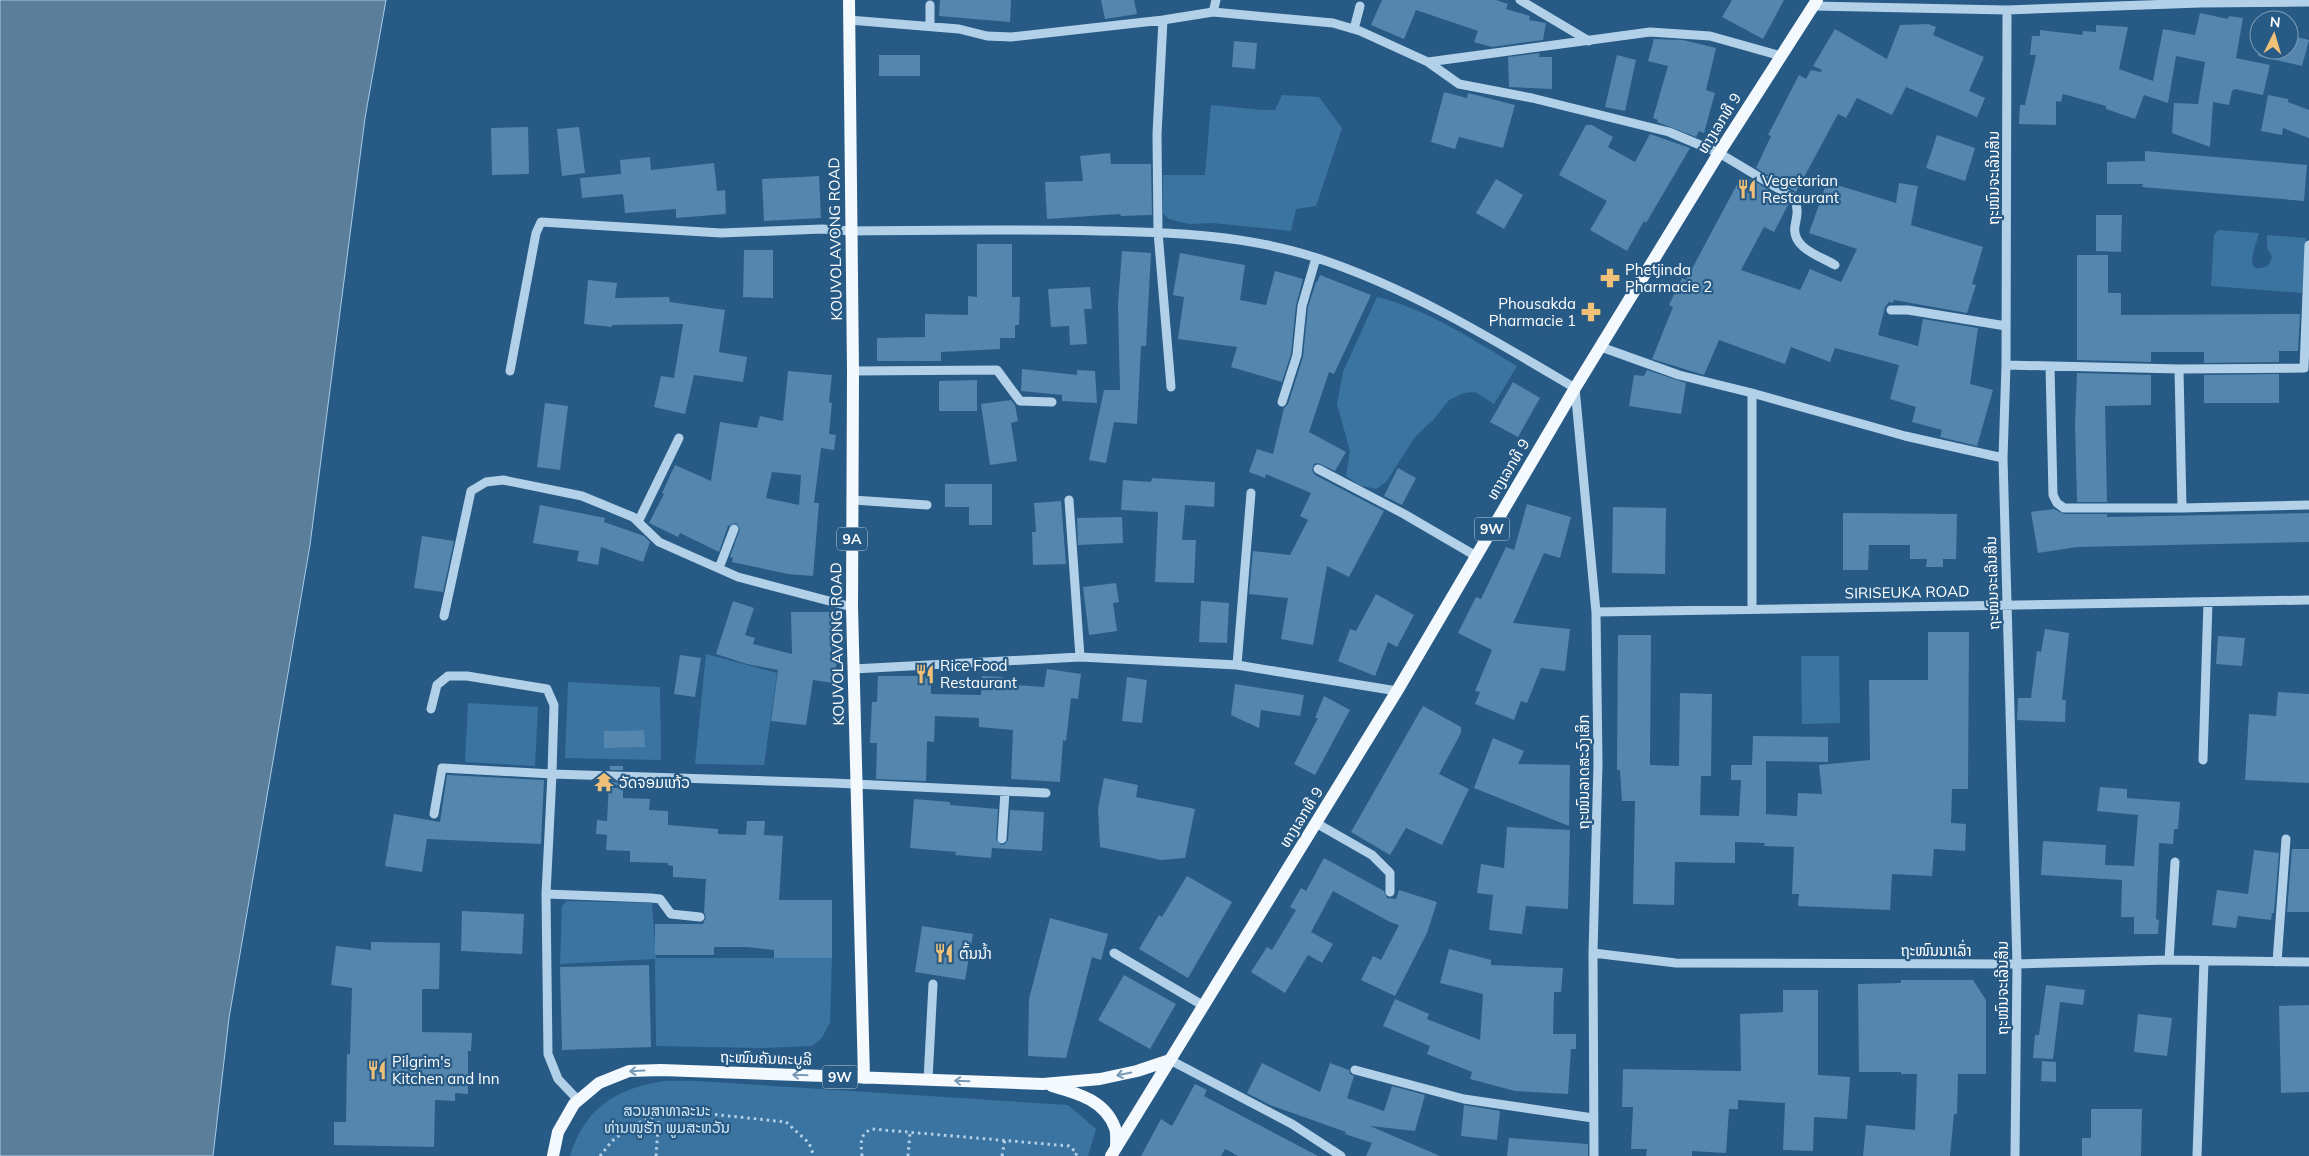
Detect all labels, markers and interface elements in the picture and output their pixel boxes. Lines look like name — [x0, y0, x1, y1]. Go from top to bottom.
north arrow — [2249, 10, 2299, 60]
text: N — [2269, 13, 2281, 31]
street label: ທາງເລກທີ 9 — [1693, 89, 1745, 157]
street label: ຖະໜົນຈະເລີນສິນ — [1984, 131, 2003, 225]
street label: KOUVOLAVONG ROAD — [824, 157, 846, 321]
place label: Vegetarian Restaurant — [1762, 171, 1839, 207]
restaurant icon: Vegetarian Restaurant — [1736, 178, 1758, 200]
place label: Phetjinda Pharmacie 2 — [1625, 260, 1712, 296]
pharmacy icon: Phetjinda Pharmacie 2 — [1599, 267, 1621, 289]
place label: Phousakda Pharmacie 1 — [1489, 294, 1576, 330]
pharmacy icon: Phousakda Pharmacie 1 — [1580, 301, 1602, 323]
street label: ທາງເລກທີ 9 — [1482, 435, 1534, 503]
road number: 9W — [1474, 518, 1510, 540]
road number: 9A — [837, 528, 867, 550]
street label: ຖະໜົນຈະເລີນສິນ — [1981, 536, 2003, 630]
street label: KOUVOLAVONG ROAD — [826, 562, 848, 726]
street label: SIRISEUKA ROAD — [1845, 581, 1969, 603]
place label: Rice Food Restaurant — [940, 656, 1017, 692]
restaurant icon: Rice Food Restaurant — [914, 663, 936, 685]
street label: ຖະໜົນລາດສະວົງເສິກ — [1574, 715, 1593, 829]
temple icon: ວັດຈອມແກ້ວ — [593, 771, 615, 793]
place label: ວັດຈອມແກ້ວ — [619, 773, 690, 792]
street label: ທາງເລກທີ 9 — [1275, 783, 1327, 851]
street label: ຖະໜົນນາເລົ່າ — [1900, 939, 1972, 960]
street label: ຖະໜົນຈະເລີນສິນ — [1993, 941, 2012, 1035]
restaurant icon: ຕົ້ນນໍ້າ — [933, 942, 955, 964]
place label: ຕົ້ນນໍ້າ — [959, 942, 992, 963]
street label: ຖະໜົນຄັນທະບູລີ — [720, 1047, 813, 1070]
place label: Pilgrim's Kitchen and Inn — [392, 1052, 500, 1088]
restaurant icon: Pilgrim's Kitchen and Inn — [366, 1059, 388, 1081]
one-way arrow — [629, 1066, 645, 1075]
road number: 9W — [822, 1066, 858, 1088]
one-way arrow — [1116, 1070, 1132, 1079]
one-way arrow — [792, 1071, 808, 1080]
one-way arrow — [954, 1077, 970, 1086]
park label: ສວນສາທາລະນະ ທ່ານໜູຮັກ ພູມສະຫວັນ — [604, 1101, 730, 1138]

